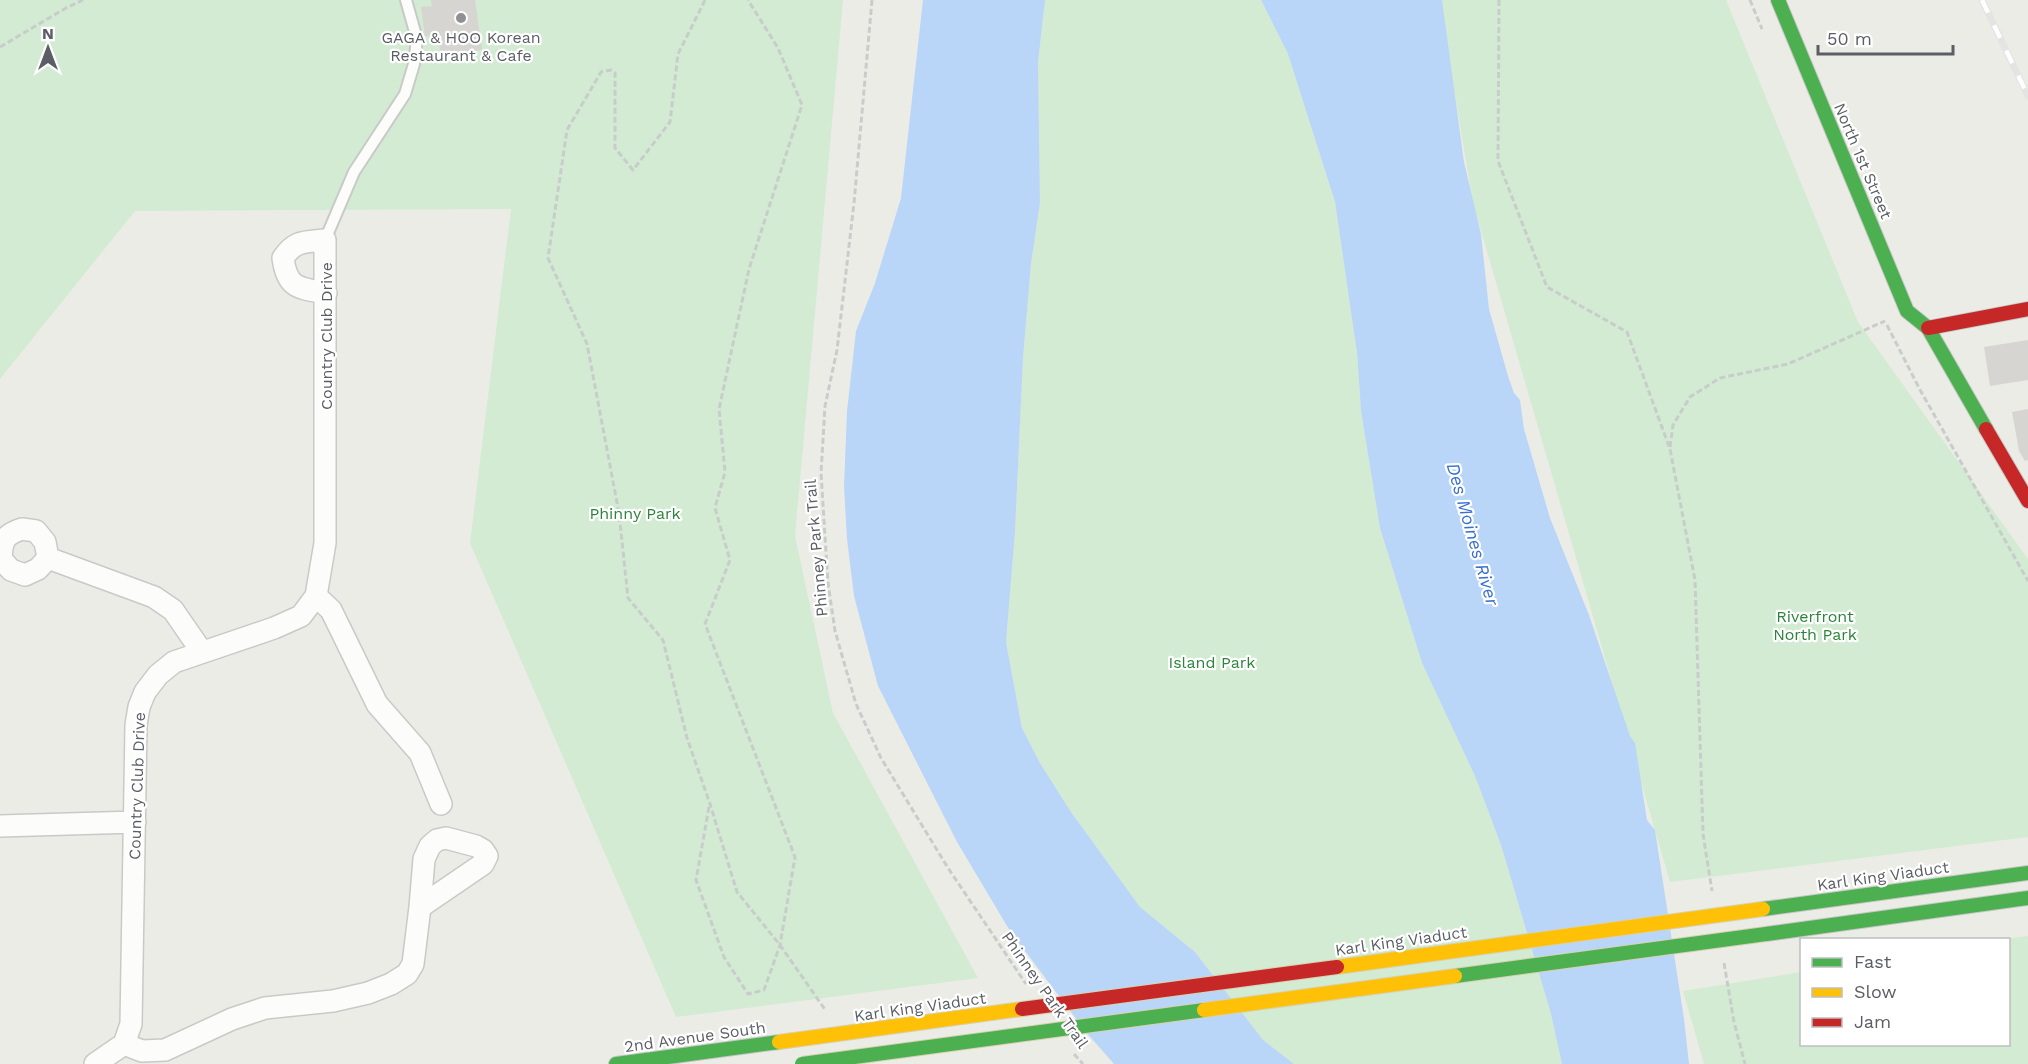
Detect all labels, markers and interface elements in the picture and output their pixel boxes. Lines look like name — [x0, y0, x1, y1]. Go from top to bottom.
marker: GAGA & HOO Korean Restaurant & Cafe — [454, 11, 468, 25]
north arrow — [18, 18, 78, 78]
scale bar — [1818, 18, 1953, 56]
text: N — [42, 24, 54, 43]
place label: GAGA & HOO Korean Restaurant & Cafe — [381, 28, 541, 65]
text: 50 m — [1827, 28, 1872, 49]
street label: North 1st Street — [1830, 100, 1896, 222]
street label: Country Club Drive — [317, 262, 336, 410]
water label: Des Moines River — [1443, 460, 1504, 609]
street label: Phinney Park Trail — [801, 478, 831, 618]
park label: Phinny Park — [589, 504, 681, 523]
park label: Riverfront North Park — [1773, 607, 1857, 644]
park label: Island Park — [1169, 653, 1255, 672]
street label: Country Club Drive — [125, 712, 149, 860]
street label: Karl King Viaduct — [1816, 857, 1950, 895]
street label: Karl King Viaduct — [1334, 922, 1468, 960]
street label: Phinney Park Trail — [998, 928, 1092, 1052]
legend — [1800, 938, 2010, 1046]
text: Fast — [1854, 951, 1892, 972]
text: Slow — [1854, 981, 1897, 1002]
street label: Karl King Viaduct — [853, 988, 987, 1026]
text: Jam — [1854, 1011, 1891, 1032]
street label: 2nd Avenue South — [623, 1018, 767, 1056]

